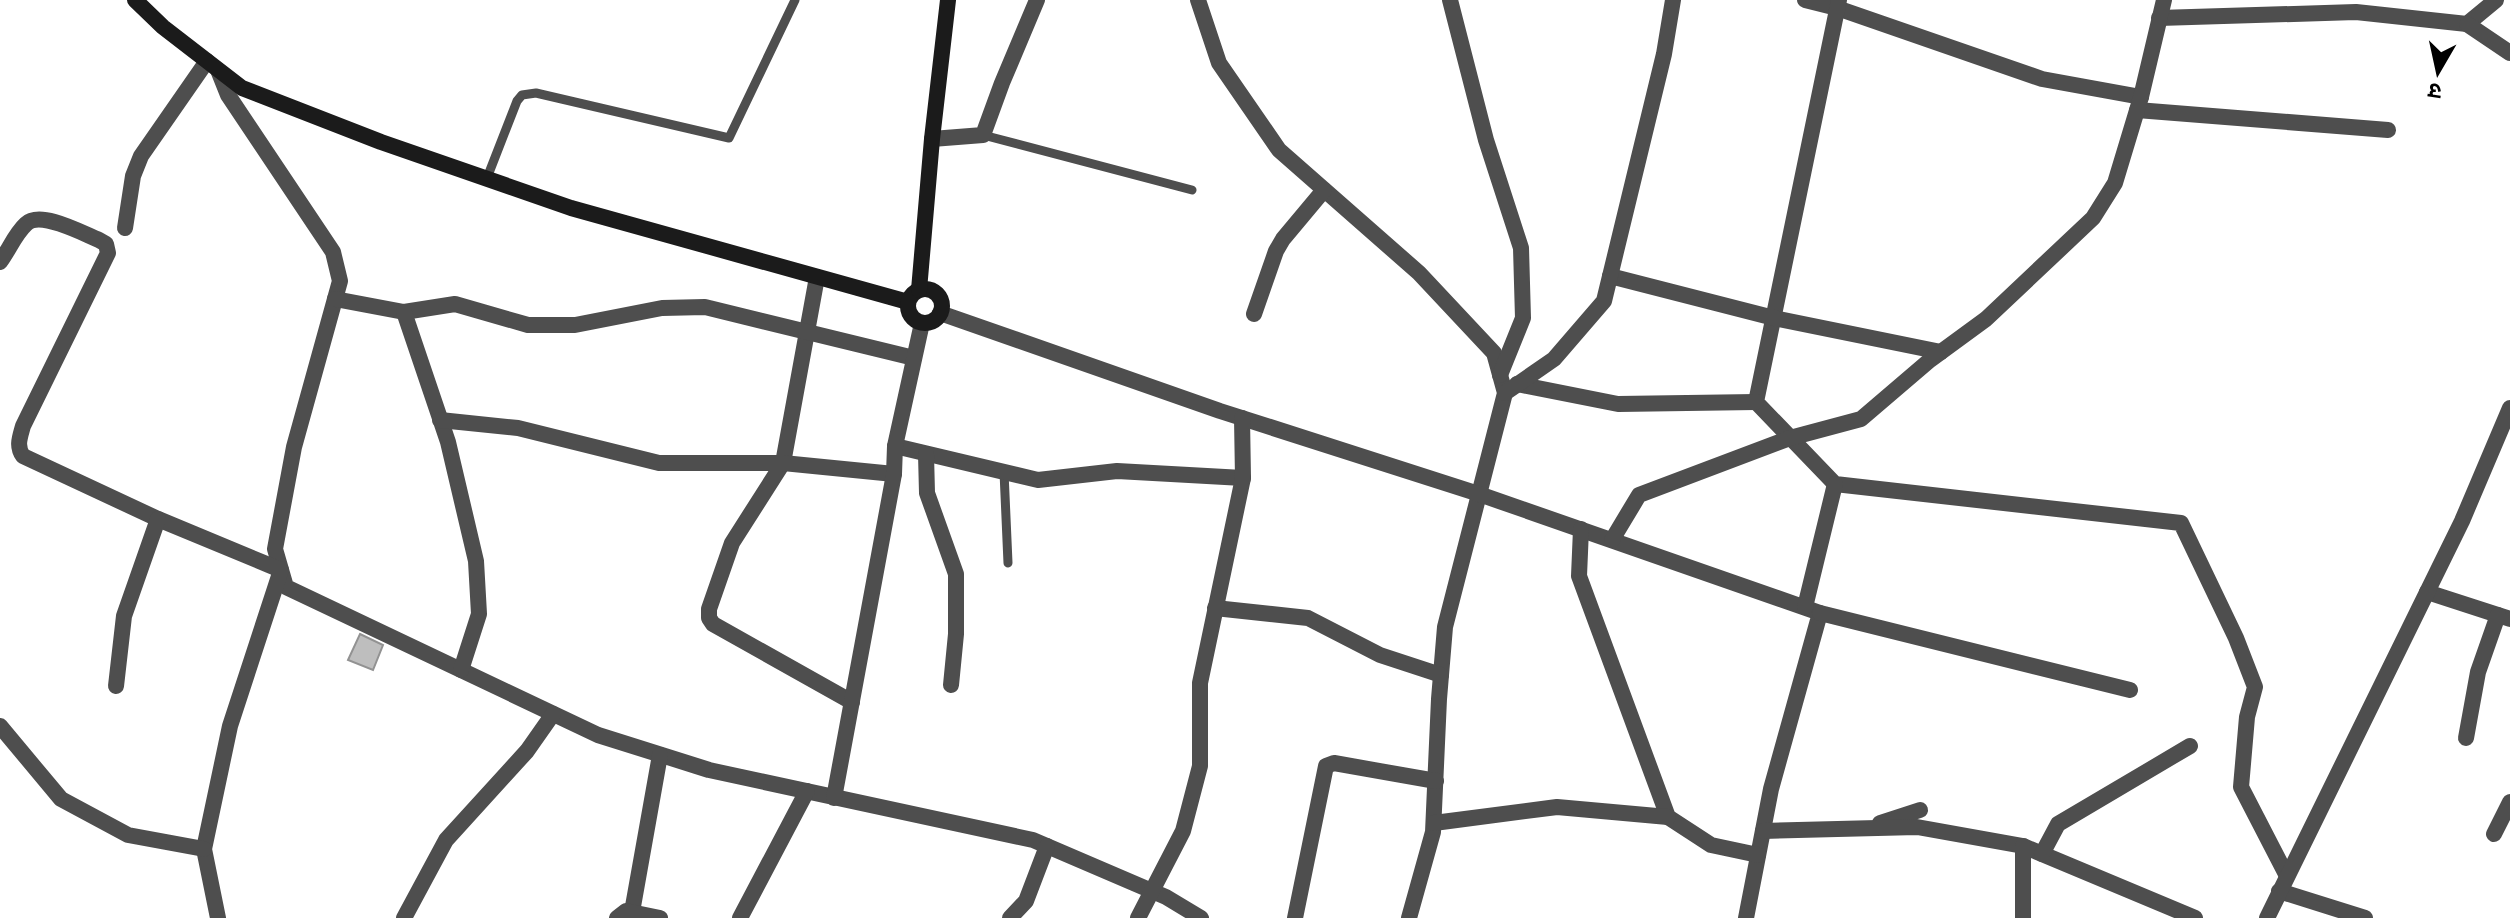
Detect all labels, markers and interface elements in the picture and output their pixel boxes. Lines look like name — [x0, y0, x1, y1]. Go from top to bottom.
north arrow — [2398, 32, 2478, 112]
text: उ — [2426, 78, 2443, 105]

